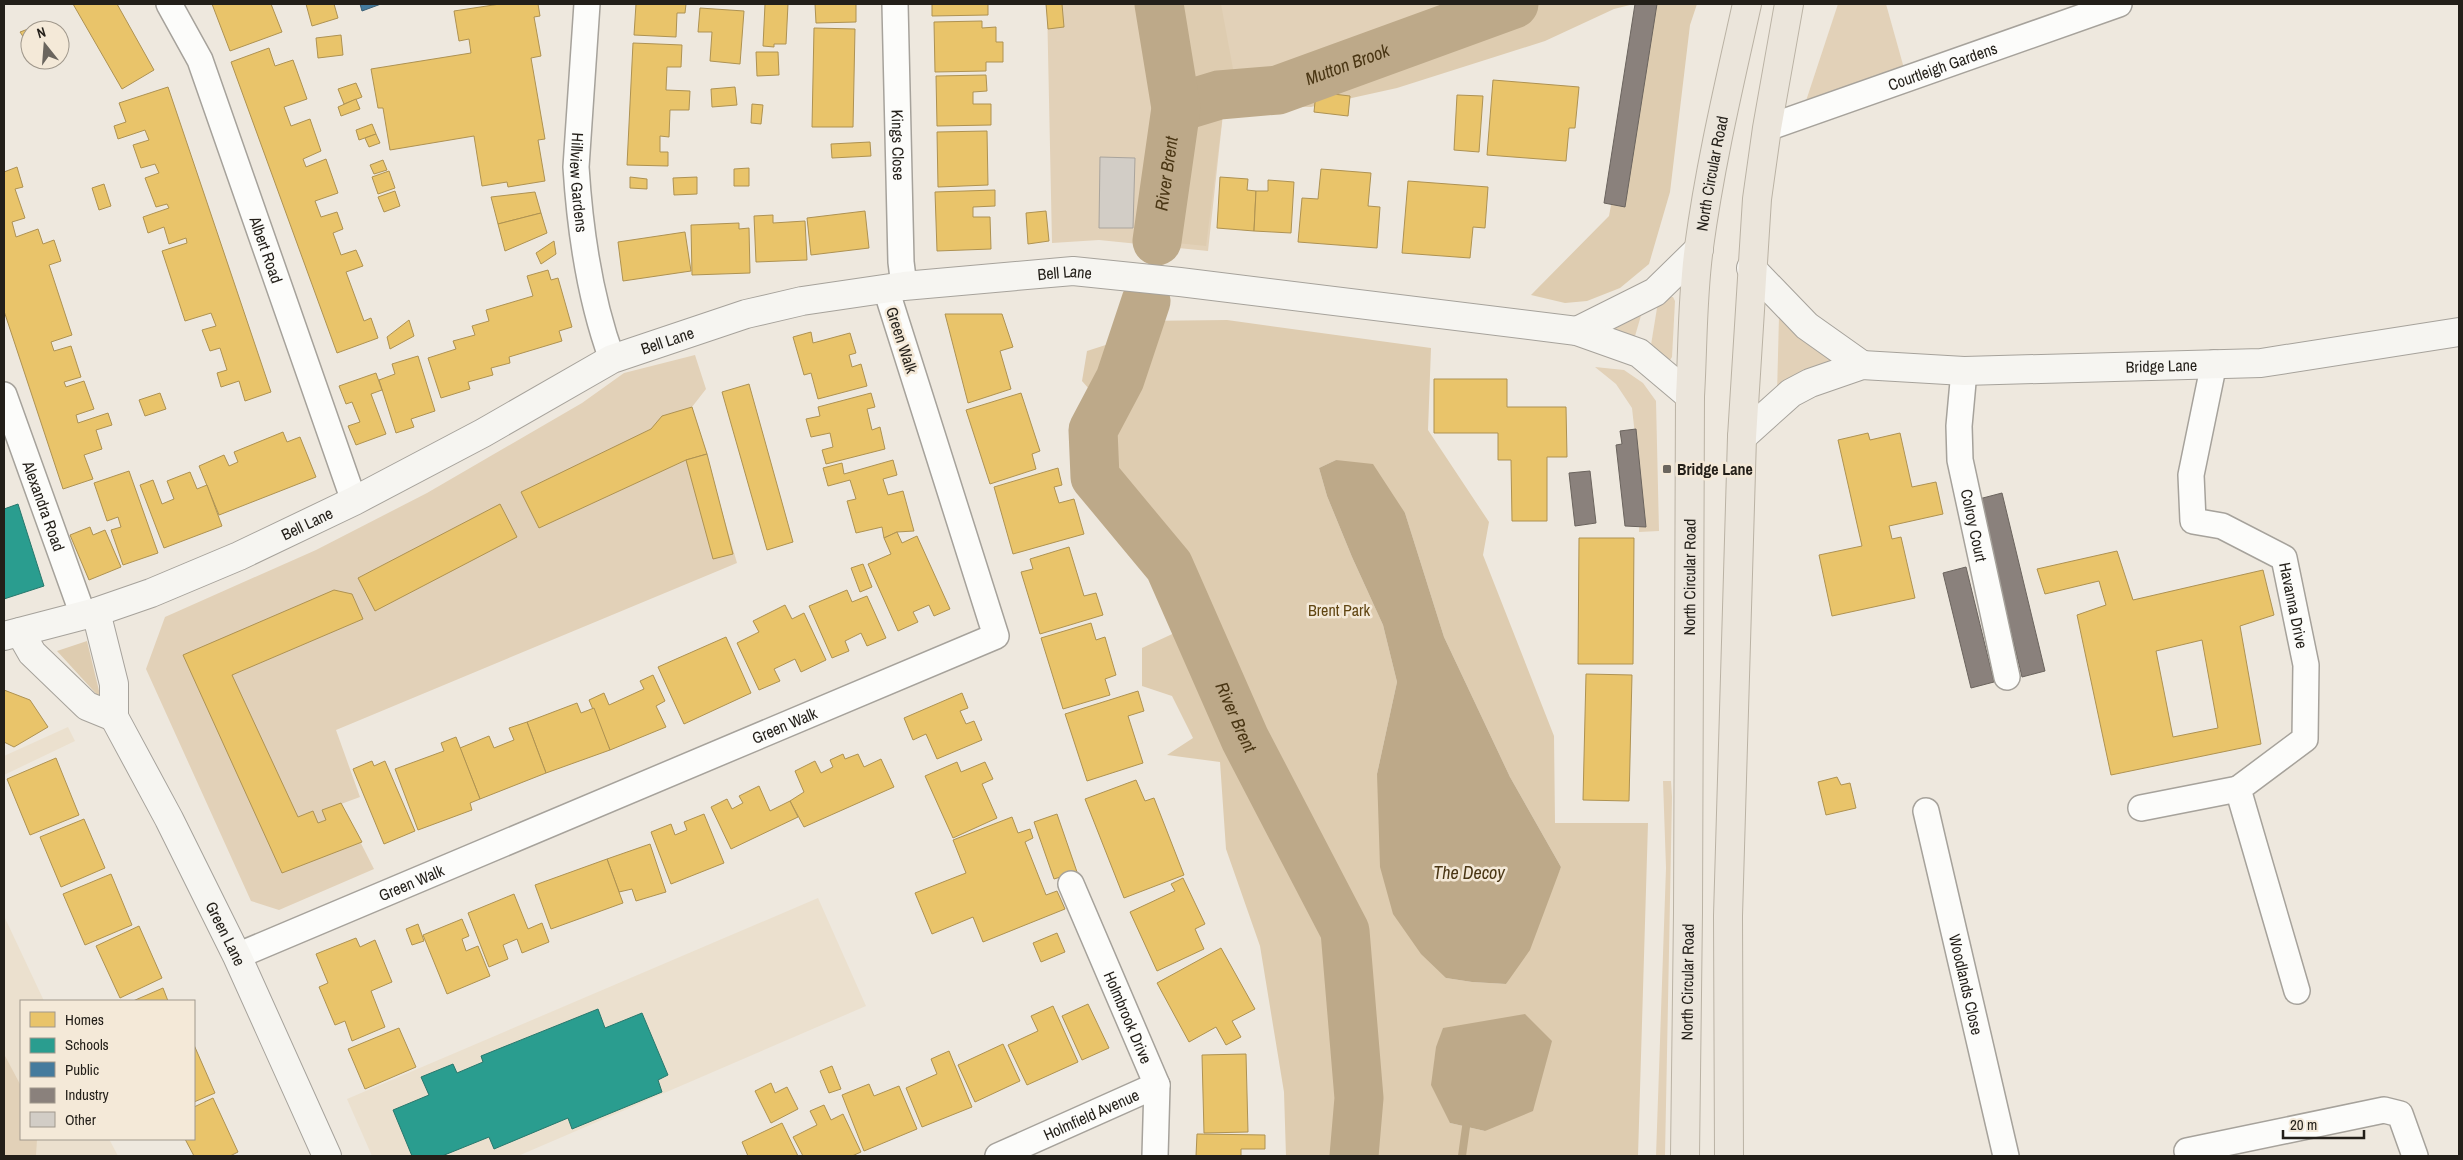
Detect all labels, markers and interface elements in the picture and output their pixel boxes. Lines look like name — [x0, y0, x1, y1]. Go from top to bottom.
north arrow — [20, 20, 70, 70]
text: N — [35, 23, 48, 42]
water label: Mutton Brook — [1302, 37, 1393, 91]
street label: Courtleigh Gardens — [1885, 37, 2000, 96]
street label: Kings Close — [886, 109, 910, 181]
street label: North Circular Road — [1690, 114, 1733, 232]
street label: Hillview Gardens — [565, 132, 593, 234]
water label: River Brent — [1148, 134, 1184, 212]
street label: Albert Road — [244, 212, 288, 286]
street label: Bell Lane — [1036, 260, 1093, 285]
street label: Green Walk — [881, 304, 923, 377]
street label: Bell Lane — [638, 321, 697, 360]
street label: Bridge Lane — [2125, 354, 2197, 378]
street label: Alexandra Road — [17, 457, 70, 554]
place label: Bridge Lane — [1677, 458, 1753, 480]
marker: Bridge Lane — [1661, 463, 1673, 475]
street label: Colroy Court — [1956, 487, 1993, 564]
street label: Bell Lane — [277, 502, 336, 545]
street label: North Circular Road — [1678, 519, 1701, 635]
street label: Havanna Drive — [2274, 560, 2313, 651]
park label: Brent Park — [1308, 599, 1370, 621]
water label: River Brent — [1209, 678, 1263, 757]
street label: Green Walk — [748, 702, 821, 749]
street label: Green Walk — [375, 859, 448, 906]
water label: The Decoy — [1433, 860, 1506, 885]
street label: Green Lane — [201, 898, 251, 969]
street label: North Circular Road — [1675, 923, 1699, 1041]
street label: Woodlands Close — [1944, 932, 1989, 1037]
street label: Holmbrook Drive — [1099, 968, 1158, 1067]
legend — [20, 1000, 195, 1140]
text: Homes — [65, 1009, 104, 1030]
text: Schools — [65, 1034, 109, 1055]
text: Public — [65, 1059, 99, 1080]
street label: Holmfield Avenue — [1040, 1083, 1142, 1145]
text: Industry — [65, 1084, 110, 1105]
scale bar — [2283, 1108, 2364, 1140]
text: Other — [65, 1109, 96, 1130]
text: 20 m — [2290, 1114, 2317, 1135]

